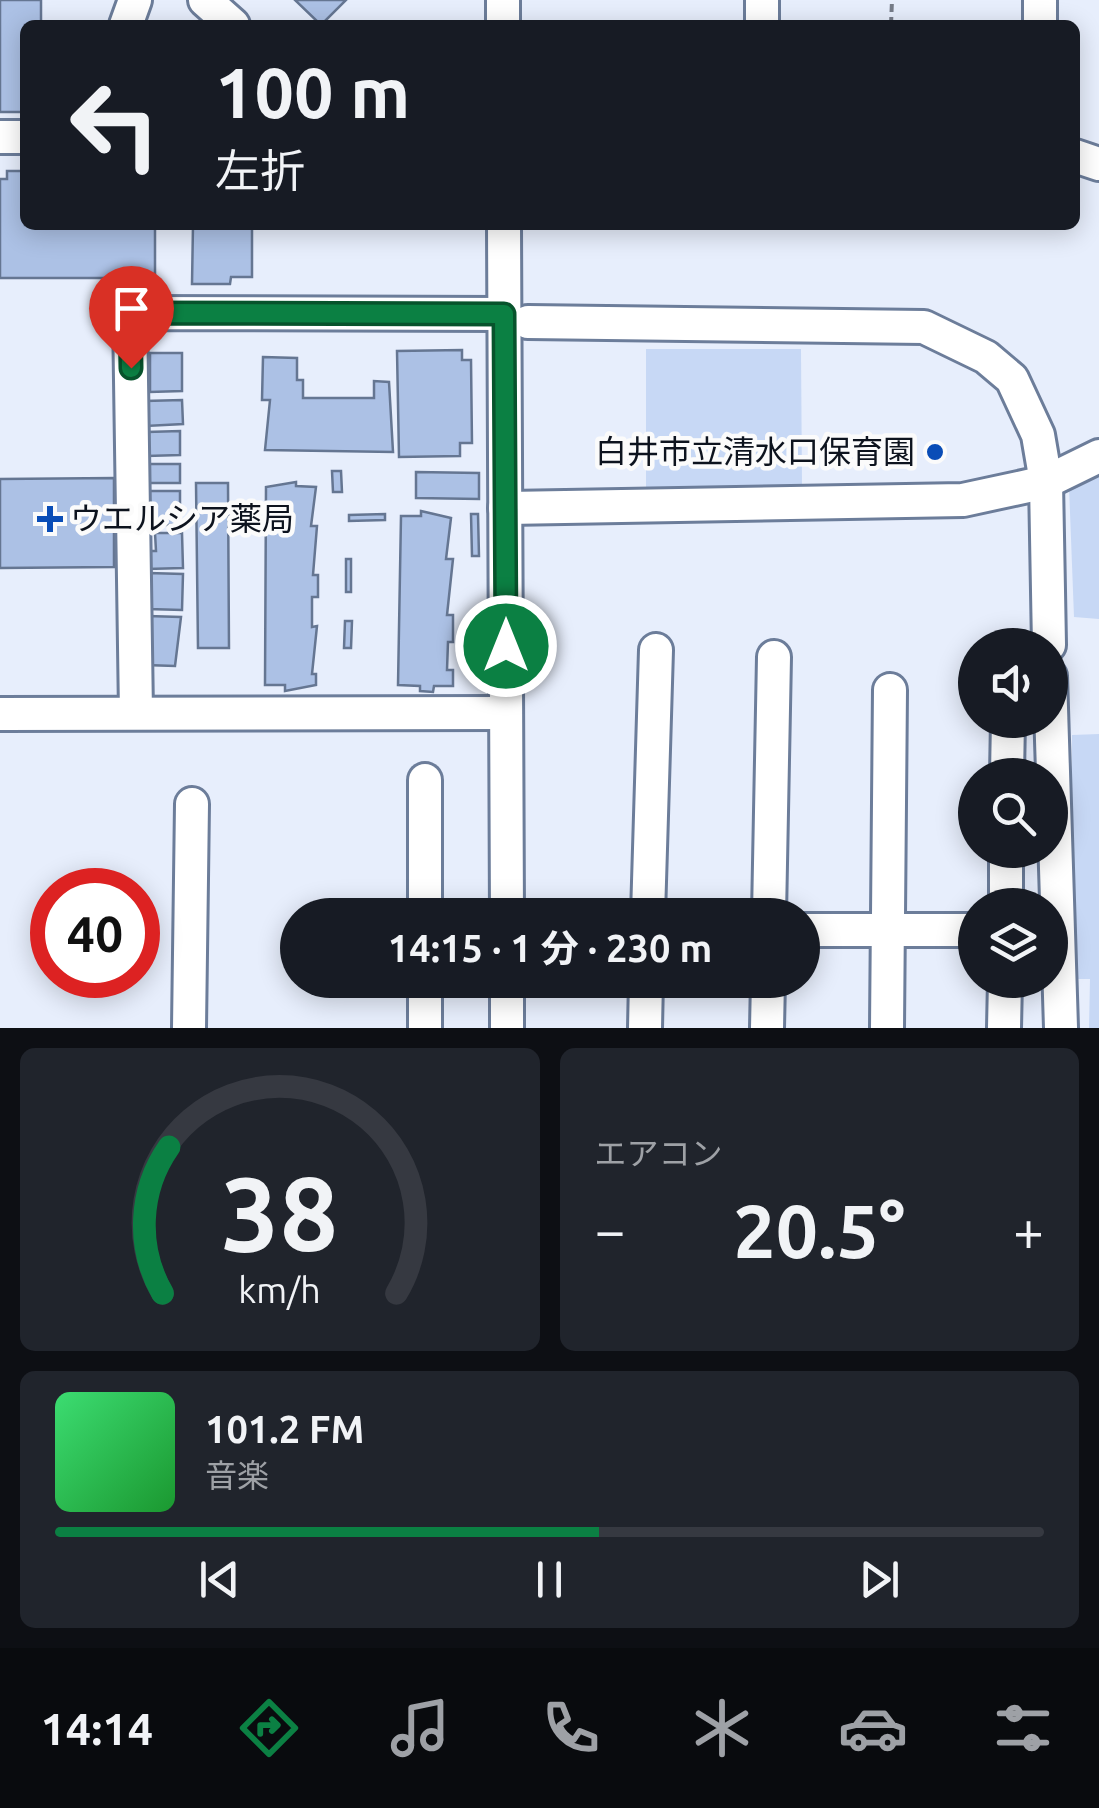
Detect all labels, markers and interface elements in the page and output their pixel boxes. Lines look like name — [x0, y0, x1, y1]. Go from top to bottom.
text: 100 m — [215, 53, 410, 131]
icon: left — [50, 60, 180, 190]
text: 左折 — [215, 145, 305, 196]
pin — [89, 266, 174, 369]
icon: arrive — [104, 281, 159, 336]
place label: 白井市立清水口保育園 — [595, 433, 915, 469]
marker: 白井市立清水口保育園 — [924, 441, 946, 463]
place label: ウエルシア薬局 — [70, 500, 294, 536]
marker: ウエルシア薬局 — [39, 508, 61, 530]
position arrow — [454, 594, 558, 698]
map controls — [958, 628, 1068, 998]
button: sound — [958, 628, 1068, 738]
button: search — [958, 758, 1068, 868]
speed limit sign: 40 — [30, 868, 160, 998]
button: layers — [958, 888, 1068, 998]
text: 14:15 · 1 分 · 230 m — [388, 927, 712, 969]
text: エアコン — [595, 1135, 723, 1171]
text: 38 — [221, 1154, 338, 1271]
text: 20.5° — [733, 1188, 905, 1272]
text: − — [595, 1199, 626, 1260]
text: + — [1013, 1199, 1044, 1260]
text: km/h — [238, 1270, 321, 1310]
text: 101.2 FM — [205, 1408, 364, 1450]
text: 音楽 — [205, 1457, 269, 1493]
icon: previous — [192, 1552, 247, 1607]
icon: pause — [522, 1552, 577, 1607]
icon: next — [852, 1552, 907, 1607]
icon: directions — [234, 1693, 304, 1763]
icon: music — [385, 1693, 455, 1763]
icon: phone — [536, 1693, 606, 1763]
icon: climate — [687, 1693, 757, 1763]
icon: car — [838, 1693, 908, 1763]
icon: filters — [988, 1693, 1058, 1763]
text: 14:14 — [40, 1703, 153, 1754]

